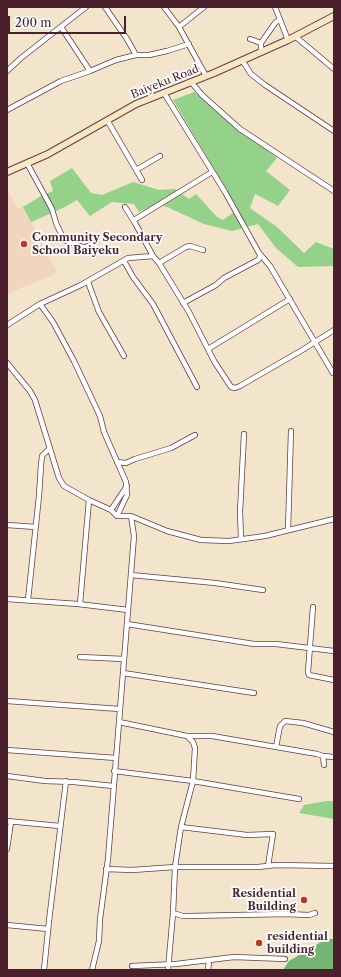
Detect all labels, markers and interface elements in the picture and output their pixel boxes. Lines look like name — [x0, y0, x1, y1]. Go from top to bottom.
scale bar — [10, 8, 128, 34]
text: 200 m — [15, 15, 52, 30]
street label: Baiyeku Road — [129, 62, 201, 102]
place label: Community Secondary School Baiyeku — [32, 231, 162, 257]
marker: Community Secondary School Baiyeku — [19, 239, 29, 249]
place label: Residential Building — [232, 887, 296, 913]
marker: Residential Building — [299, 895, 309, 905]
place label: residential building — [267, 930, 328, 956]
marker: residential building — [254, 938, 264, 948]

